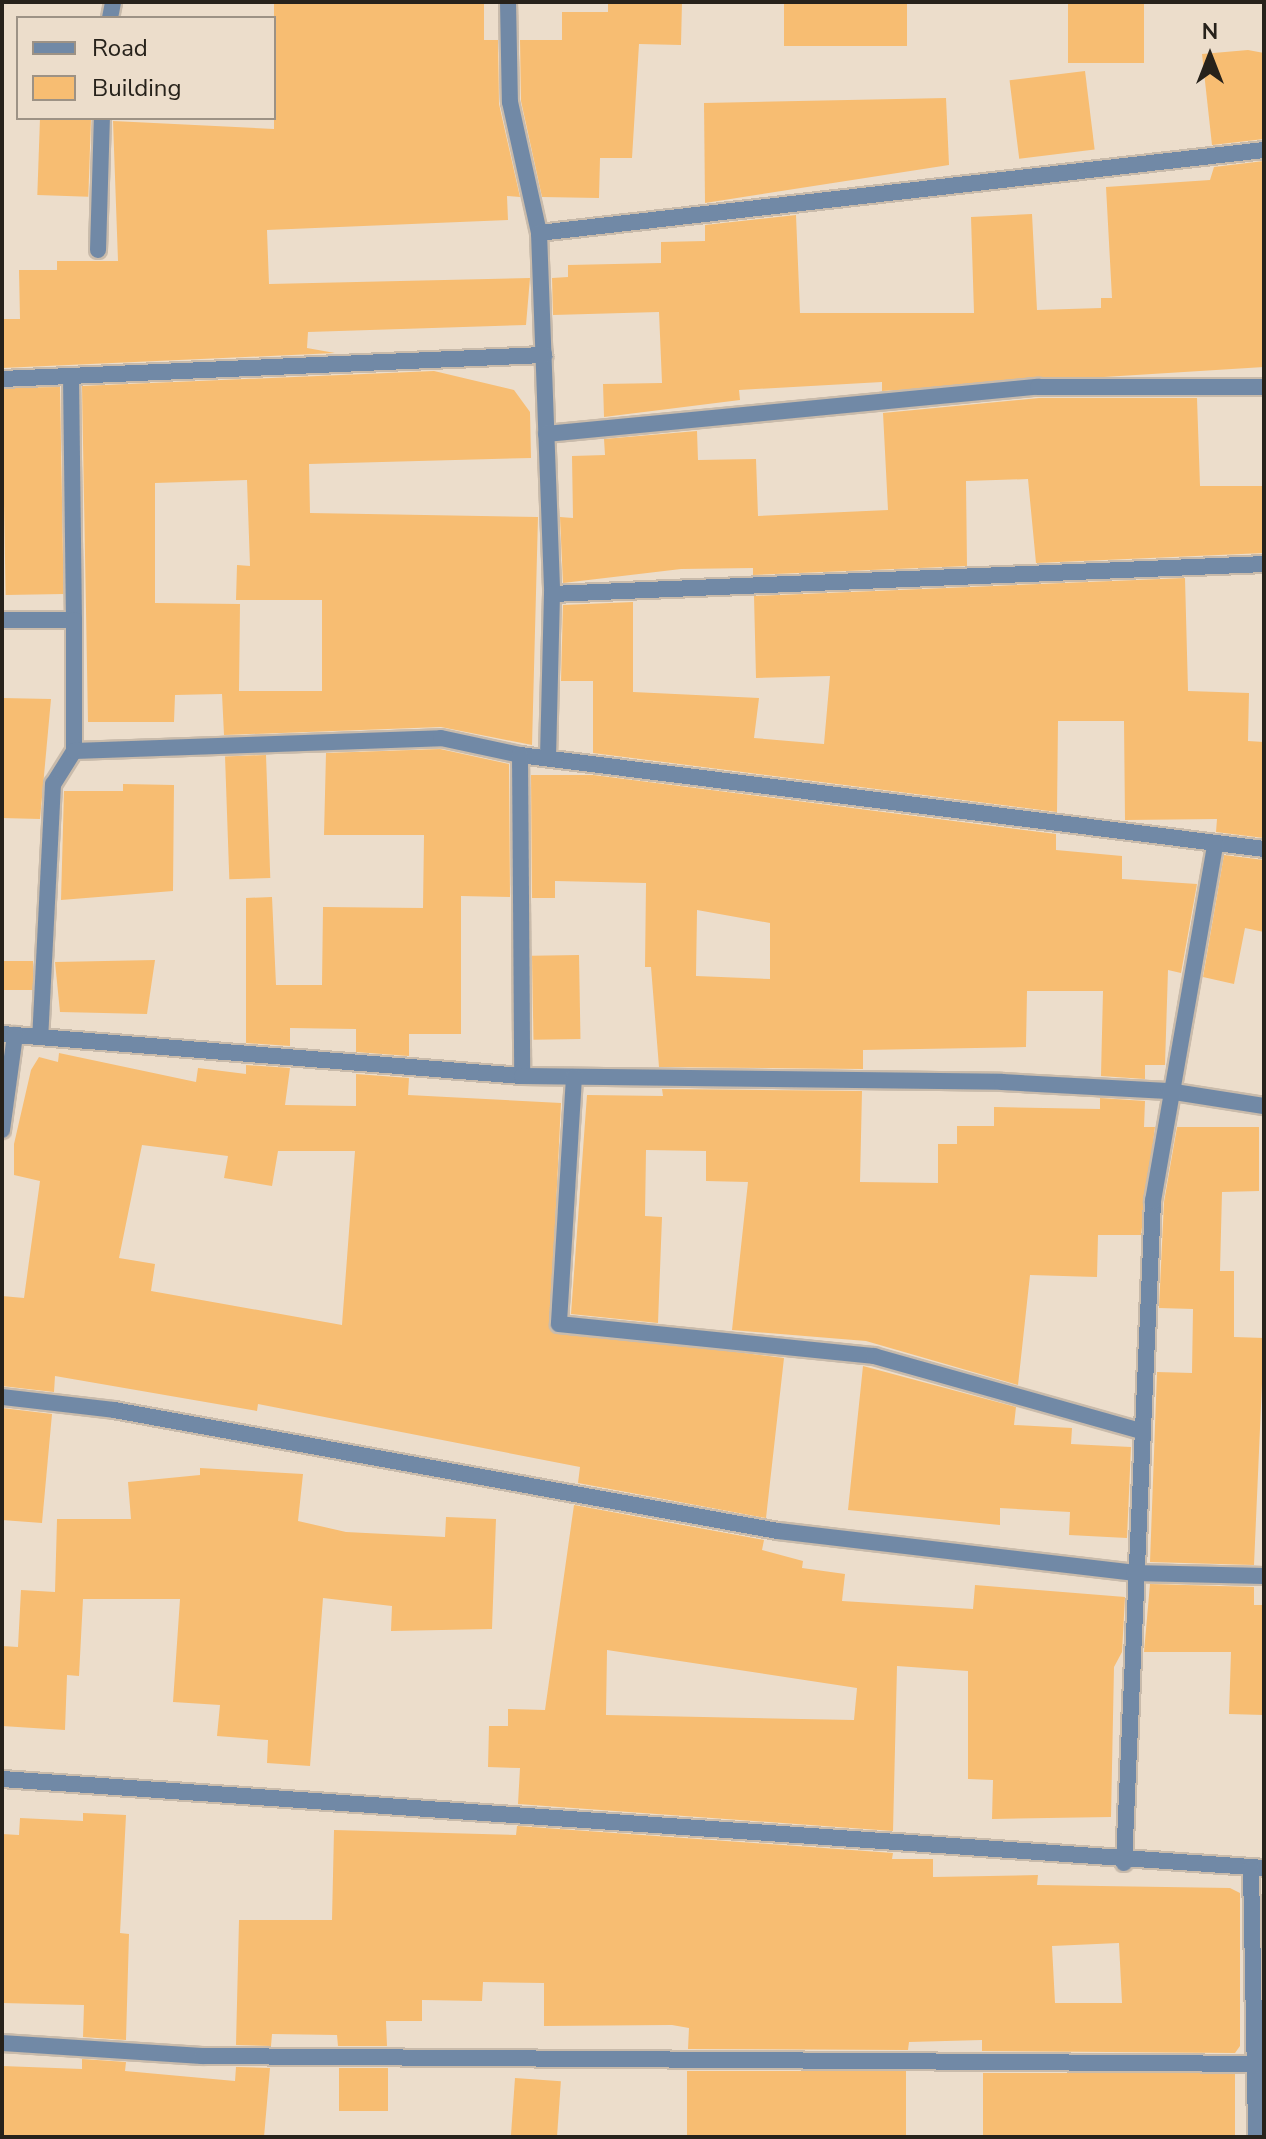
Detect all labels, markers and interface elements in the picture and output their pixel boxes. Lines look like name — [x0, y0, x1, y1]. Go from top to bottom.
legend — [16, 16, 276, 120]
north arrow — [1170, 16, 1250, 96]
text: N — [1202, 17, 1218, 47]
text: Road — [92, 32, 148, 64]
text: Building — [92, 72, 182, 104]

